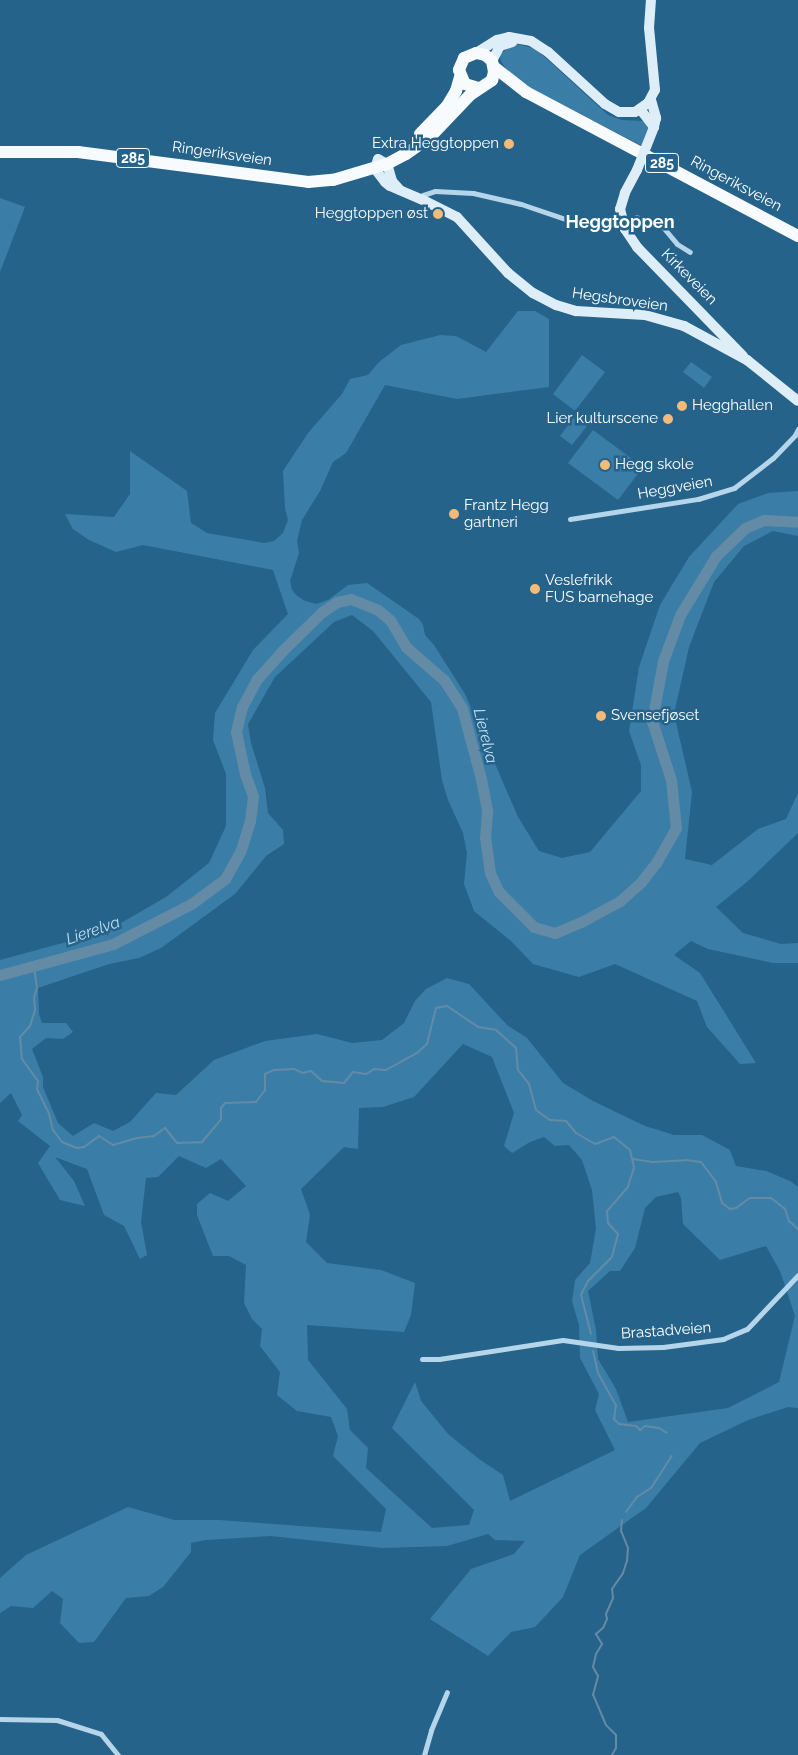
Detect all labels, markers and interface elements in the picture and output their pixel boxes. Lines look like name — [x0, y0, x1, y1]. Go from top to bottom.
place label: Extra Heggtoppen — [372, 135, 499, 153]
street label: Ringeriksveien — [171, 138, 273, 170]
marker: Extra Heggtoppen — [503, 138, 515, 150]
road number: 285 — [116, 146, 150, 170]
road number: 285 — [644, 152, 680, 174]
street label: Ringeriksveien — [687, 152, 785, 216]
place label: Heggtoppen øst — [315, 205, 428, 223]
marker: Heggtoppen øst — [432, 208, 444, 220]
district label: Heggtoppen — [565, 211, 675, 233]
street label: Kirkeveien — [657, 245, 721, 309]
street label: Hegsbroveien — [571, 284, 669, 316]
place label: Hegghallen — [692, 397, 773, 415]
marker: Hegghallen — [676, 400, 688, 412]
place label: Lier kulturscene — [546, 410, 658, 428]
marker: Lier kulturscene — [662, 413, 674, 425]
place label: Hegg skole — [615, 456, 694, 474]
marker: Hegg skole — [599, 459, 611, 471]
street label: Heggveien — [636, 473, 714, 503]
place label: Frantz Hegg gartneri — [464, 496, 549, 531]
marker: Frantz Hegg gartneri — [448, 508, 460, 520]
place label: Veslefrikk FUS barnehage — [545, 571, 653, 606]
marker: Veslefrikk FUS barnehage — [529, 583, 541, 595]
water label: Lierelva — [469, 707, 501, 765]
place label: Svensefjøset — [611, 707, 699, 725]
marker: Svensefjøset — [595, 710, 607, 722]
water label: Lierelva — [63, 913, 123, 949]
street label: Brastadveien — [620, 1319, 712, 1343]

